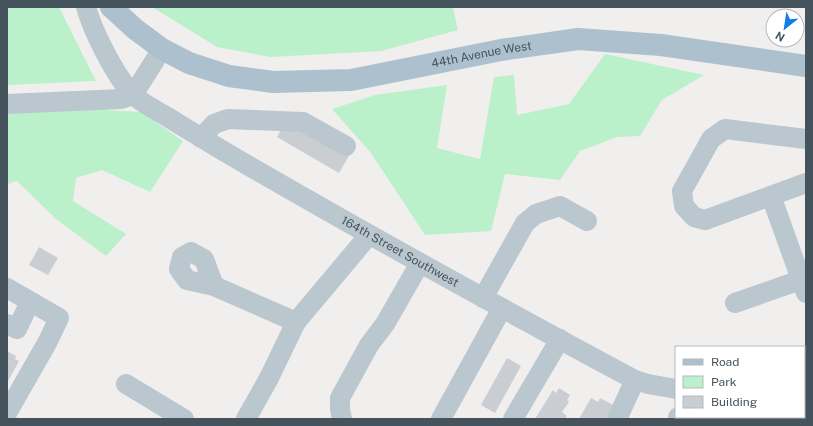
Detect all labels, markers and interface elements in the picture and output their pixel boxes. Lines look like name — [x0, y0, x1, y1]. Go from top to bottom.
north arrow — [765, 8, 805, 48]
text: N — [773, 29, 787, 44]
street label: 44th Avenue West — [430, 39, 533, 71]
street label: 164th Street Southwest — [339, 213, 461, 290]
legend — [675, 346, 805, 418]
text: Road — [711, 355, 739, 369]
text: Park — [711, 375, 737, 389]
text: Building — [711, 395, 757, 409]

